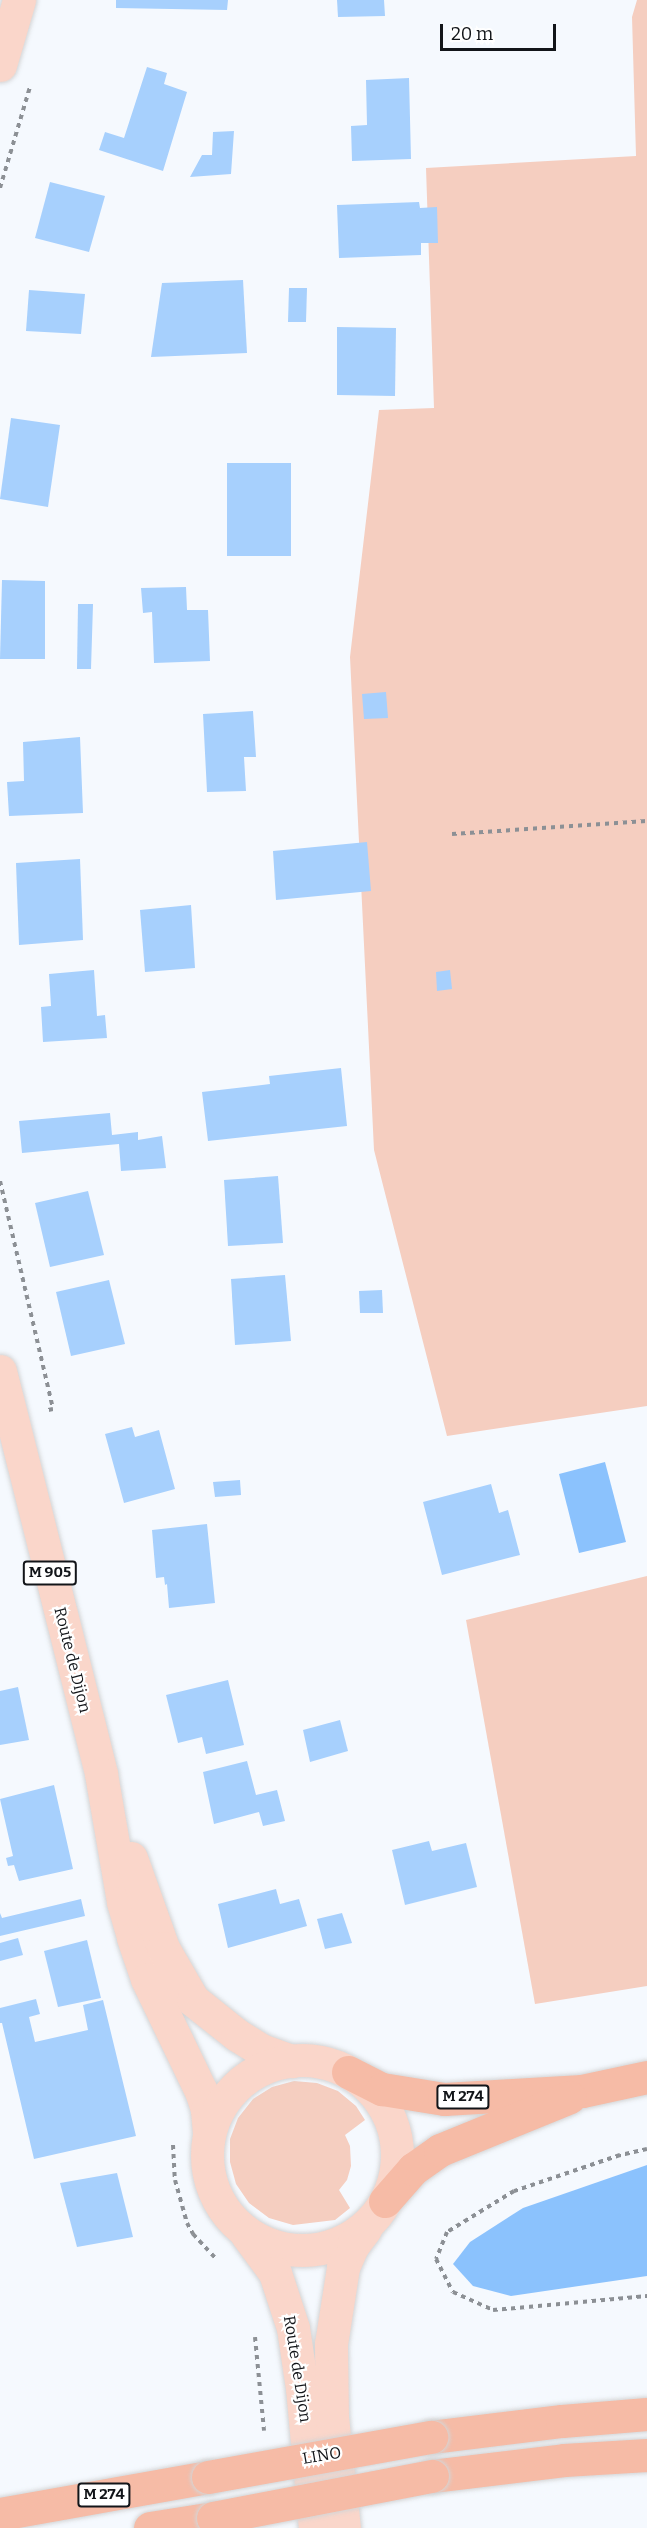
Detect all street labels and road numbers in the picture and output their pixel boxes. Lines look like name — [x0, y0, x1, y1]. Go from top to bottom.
road number: M 905 — [22, 1561, 78, 1585]
street label: Route de Dijon — [50, 1605, 94, 1715]
road number: M 274 — [436, 2085, 490, 2109]
street label: Route de Dijon — [279, 2314, 315, 2424]
street label: LINO — [301, 2443, 343, 2469]
road number: M 274 — [77, 2483, 131, 2507]

